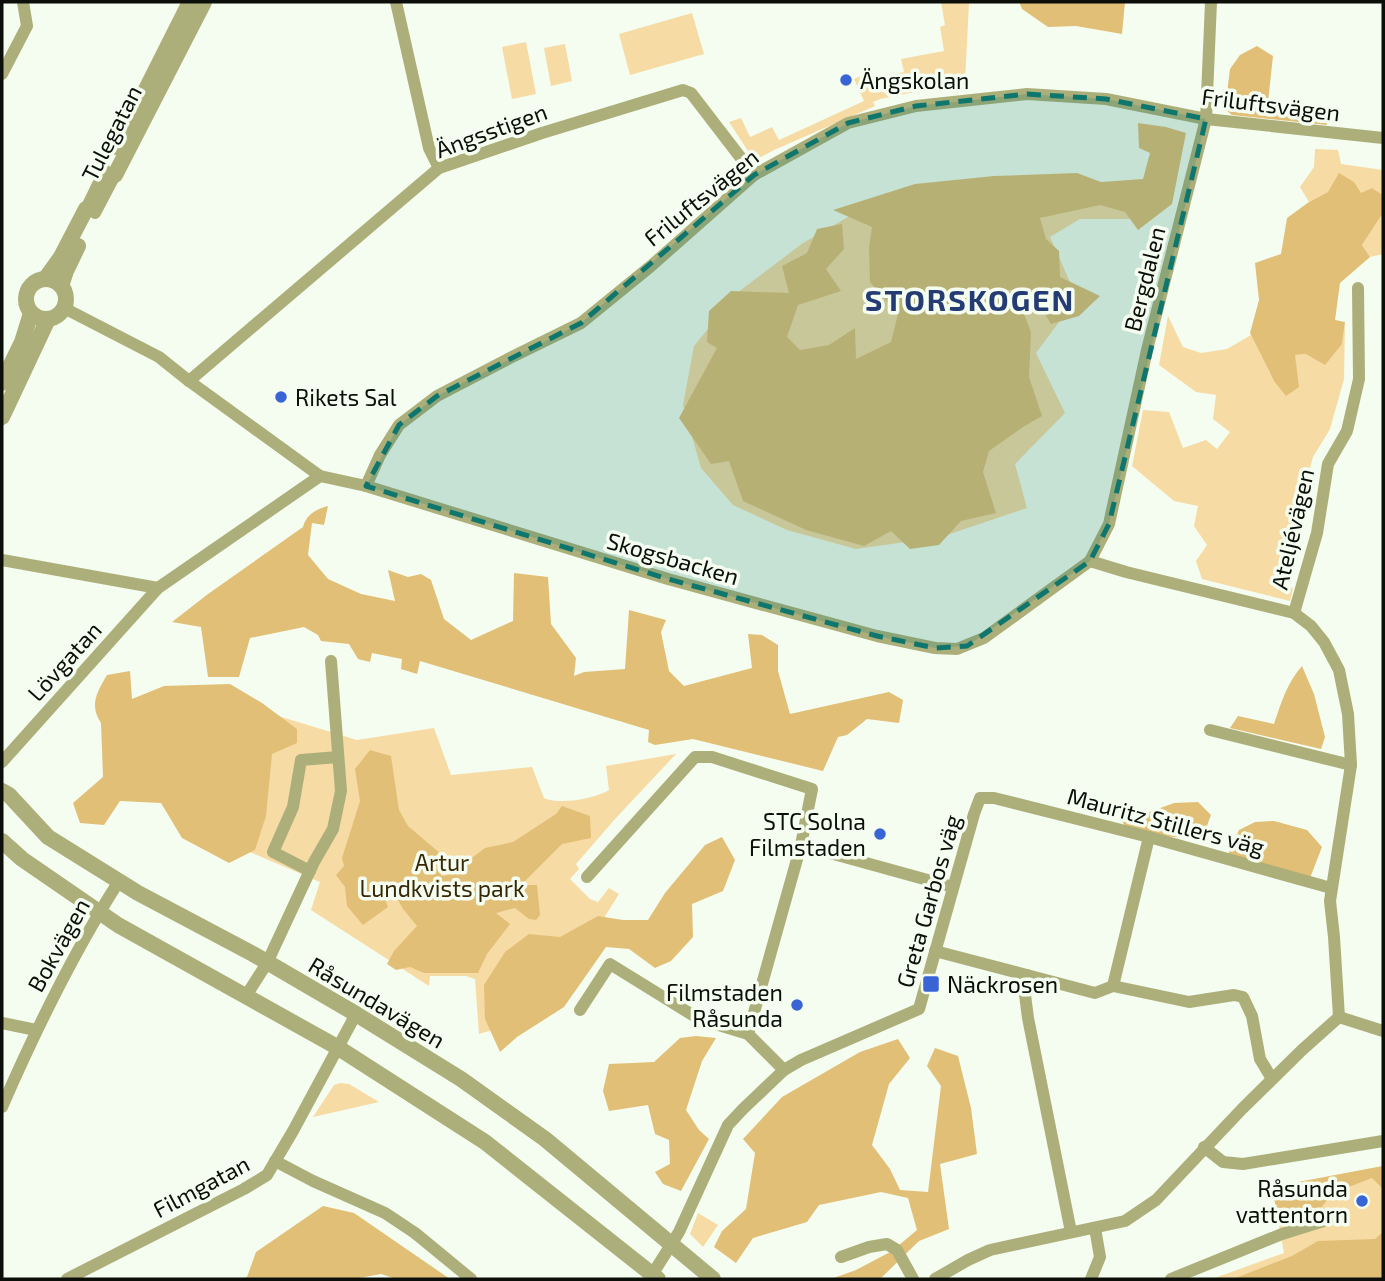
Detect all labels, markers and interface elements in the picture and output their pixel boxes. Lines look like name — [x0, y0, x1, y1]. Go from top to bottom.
place label: Ängskolan — [860, 66, 969, 94]
marker: Ängskolan — [838, 72, 854, 88]
street label: Tulegatan — [75, 80, 147, 186]
street label: Friluftsvägen — [1200, 82, 1342, 126]
street label: Ängsstigen — [431, 97, 551, 163]
street label: Friluftsvägen — [638, 142, 764, 252]
street label: Bergdalen — [1117, 224, 1171, 334]
district label: STORSKOGEN — [865, 281, 1075, 317]
place label: Rikets Sal — [295, 383, 397, 411]
marker: Rikets Sal — [273, 389, 289, 405]
street label: Ateljévägen — [1265, 466, 1319, 592]
street label: Skogsbacken — [604, 526, 742, 590]
street label: Lövgatan — [21, 616, 107, 706]
street label: Mauritz Stillers väg — [1064, 781, 1268, 861]
place label: STC Solna Filmstaden — [749, 807, 866, 861]
street label: Greta Garbos väg — [890, 811, 966, 991]
marker: STC Solna Filmstaden — [872, 826, 888, 842]
park label: Artur Lundkvists park — [359, 848, 525, 902]
street label: Bokvägen — [21, 894, 95, 996]
street label: Råsundavägen — [304, 950, 450, 1054]
place label: Näckrosen — [947, 970, 1058, 998]
marker: Näckrosen — [921, 974, 941, 994]
place label: Filmstaden Råsunda — [666, 978, 783, 1032]
marker: Filmstaden Råsunda — [789, 997, 805, 1013]
street label: Filmgatan — [148, 1149, 254, 1223]
place label: Råsunda vattentorn — [1236, 1174, 1348, 1228]
marker: Råsunda vattentorn — [1354, 1193, 1370, 1209]

